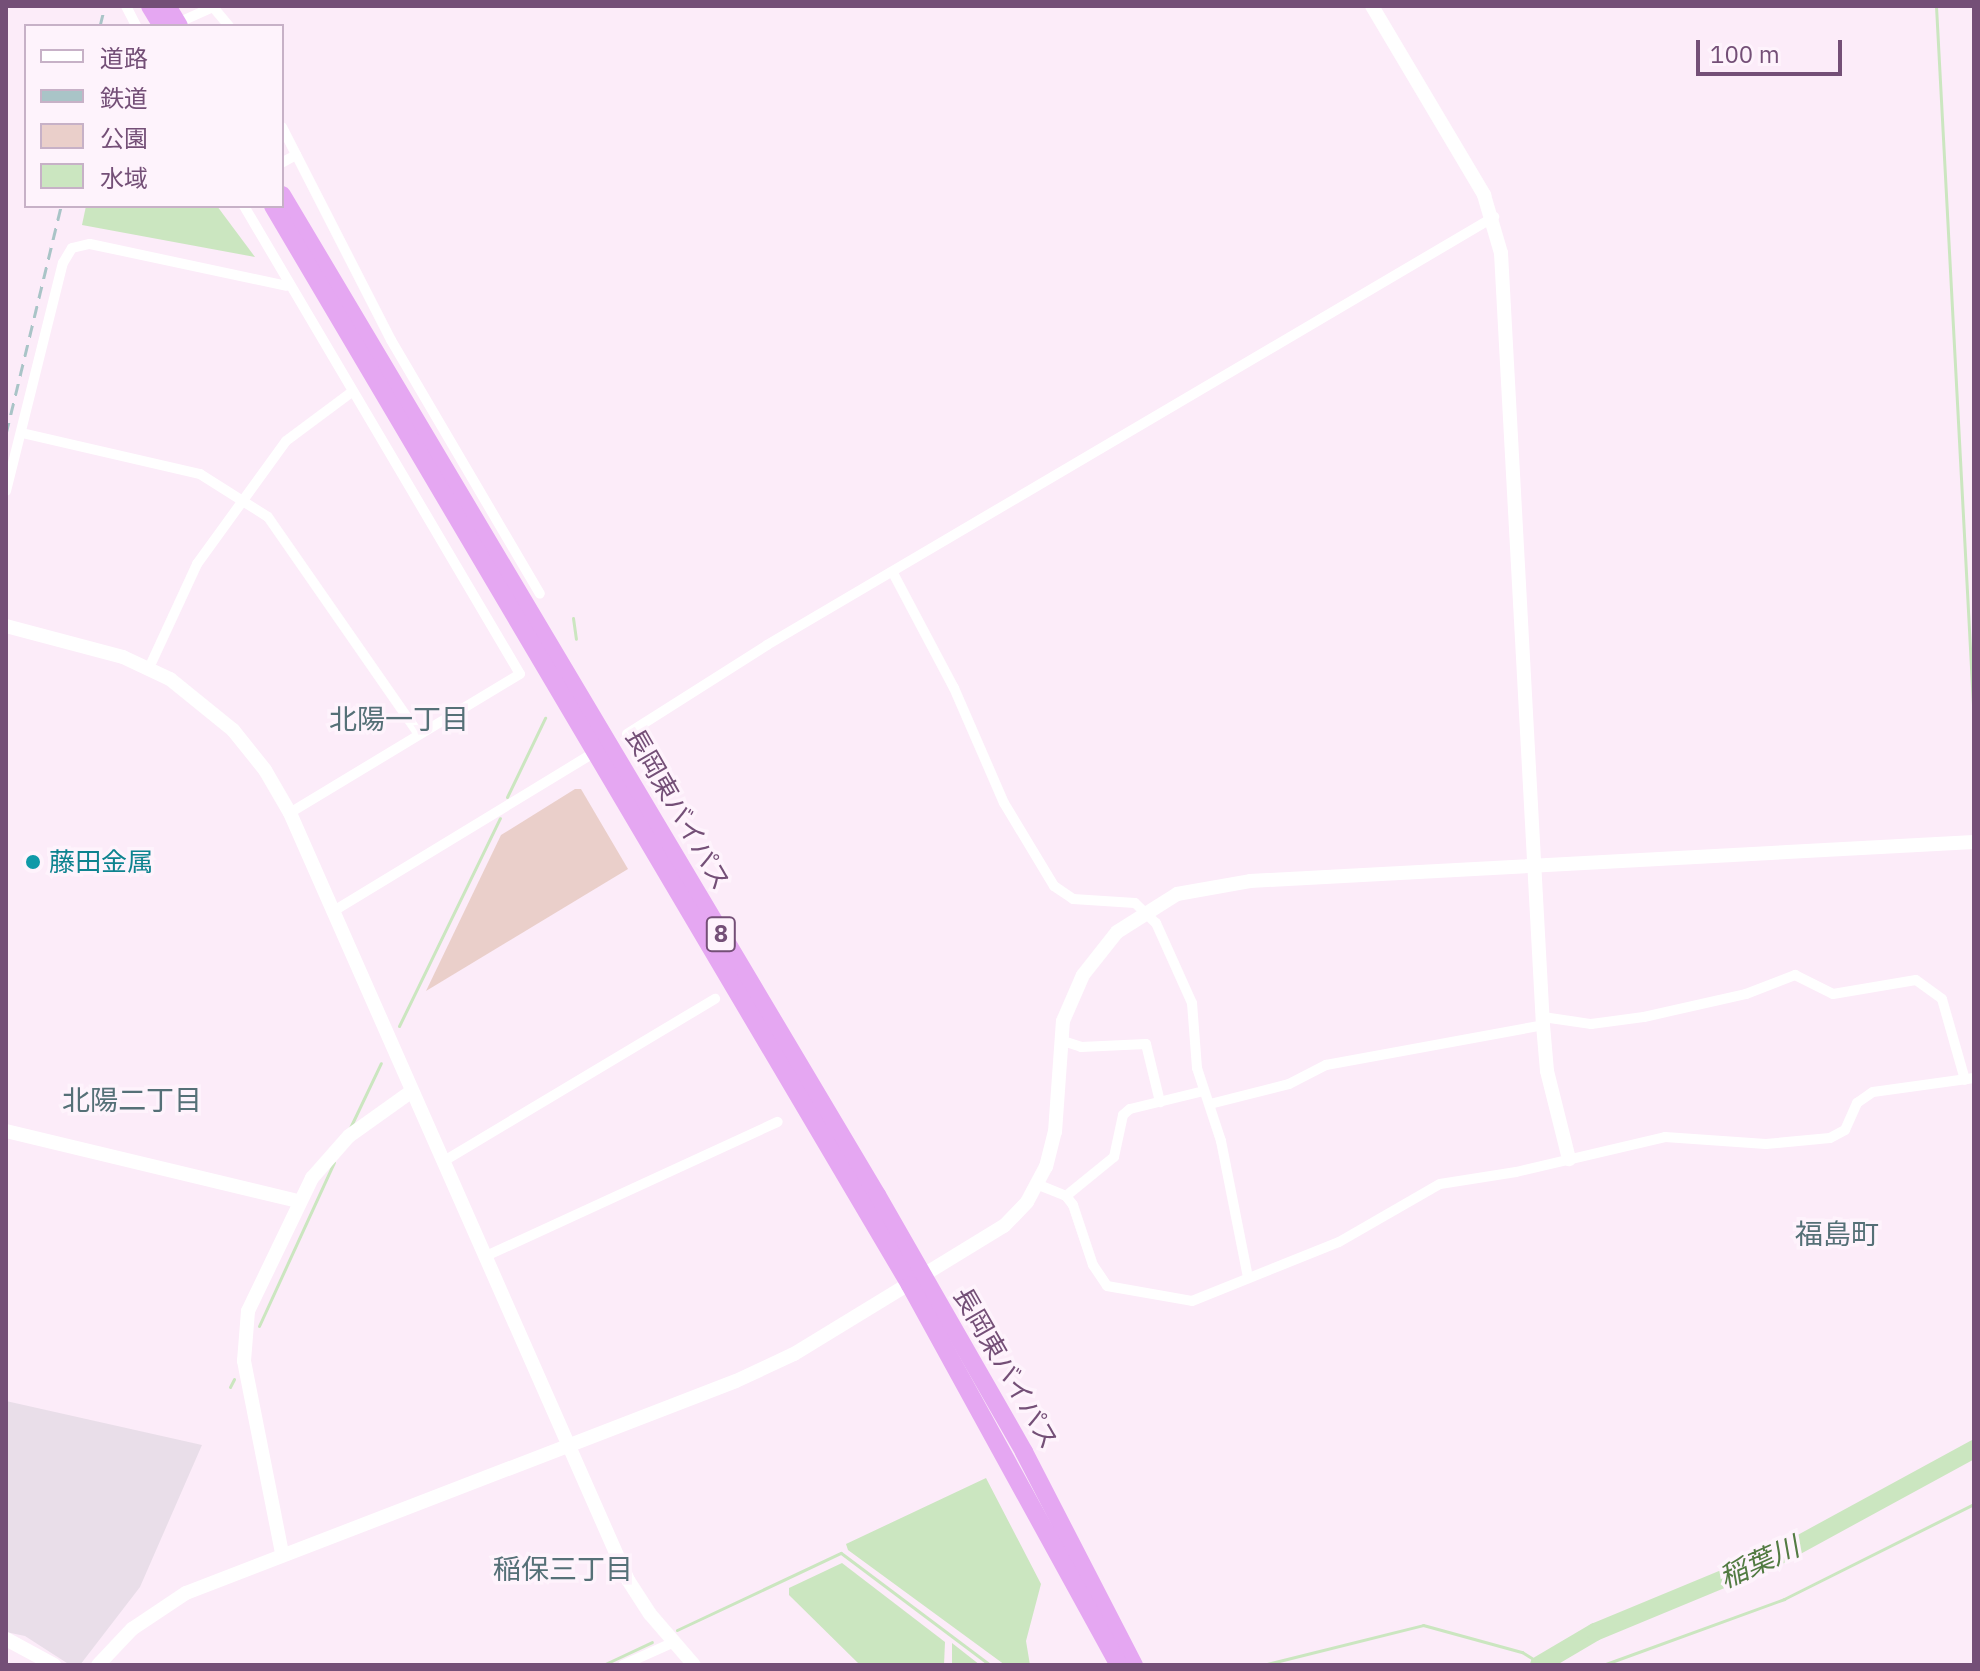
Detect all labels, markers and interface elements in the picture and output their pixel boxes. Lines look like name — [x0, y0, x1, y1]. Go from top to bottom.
legend — [24, 24, 284, 208]
scale bar — [1700, 24, 1846, 74]
text: 100 m — [1710, 38, 1780, 70]
text: 道路 — [100, 42, 148, 74]
text: 鉄道 — [100, 82, 148, 114]
text: 公園 — [100, 122, 148, 154]
text: 水域 — [100, 162, 148, 194]
district label: 北陽一丁目 — [329, 702, 469, 736]
street label: 長岡東バイパス — [619, 722, 737, 896]
place label: 藤田金属 — [49, 846, 153, 878]
marker: 藤田金属 — [24, 853, 42, 871]
road number: 8 — [705, 914, 737, 954]
district label: 北陽二丁目 — [62, 1083, 202, 1117]
district label: 福島町 — [1795, 1217, 1879, 1251]
street label: 長岡東バイパス — [947, 1281, 1065, 1455]
water label: 稲葉川 — [1714, 1530, 1804, 1594]
district label: 稲保三丁目 — [493, 1552, 633, 1586]

